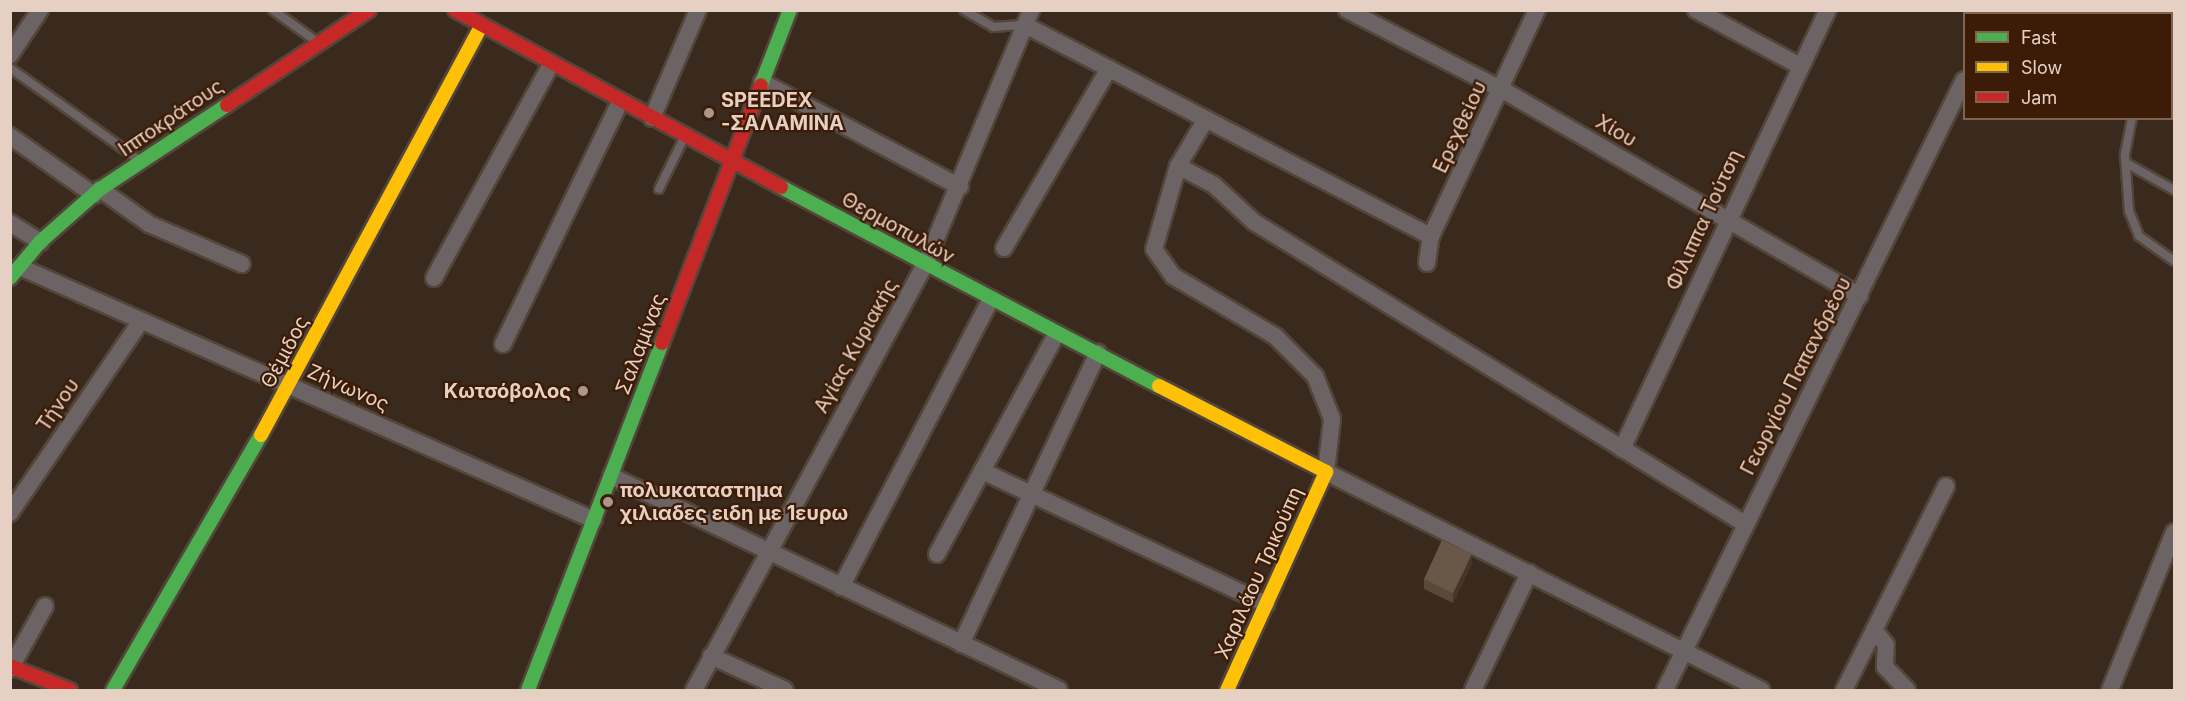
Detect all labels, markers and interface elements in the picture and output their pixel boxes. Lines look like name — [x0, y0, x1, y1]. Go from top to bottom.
legend — [1963, 12, 2173, 120]
text: Fast — [2021, 27, 2057, 48]
text: Slow — [2021, 57, 2062, 78]
street label: Ιπποκράτους — [114, 74, 228, 162]
street label: Ερεχθείου — [1428, 77, 1492, 177]
text: Jam — [2021, 87, 2057, 108]
place label: SPEEDEX -ΣΑΛΑΜΙΝΑ — [721, 89, 844, 136]
marker: SPEEDEX -ΣΑΛΑΜΙΝΑ — [702, 106, 716, 120]
street label: Χίου — [1591, 110, 1641, 152]
street label: Φίλιππα Τούτση — [1661, 146, 1747, 294]
street label: Θερμοπυλών — [837, 187, 959, 269]
street label: Γεωργίου Παπανδρέου — [1736, 273, 1856, 479]
street label: Αγίας Κυριακής — [809, 275, 903, 417]
street label: Σαλαμίνας — [611, 290, 671, 398]
street label: Θέμιδος — [256, 312, 314, 392]
street label: Ζήνωνος — [303, 359, 393, 417]
street label: Τήνου — [32, 374, 84, 436]
place label: Κωτσόβολος — [444, 379, 571, 403]
marker: Κωτσόβολος — [576, 384, 590, 398]
place label: πολυκαταστημα χιλιαδες ειδη με 1ευρω — [620, 478, 848, 525]
street label: Χαριλάου Τρικούπη — [1210, 483, 1308, 663]
marker: πολυκαταστημα χιλιαδες ειδη με 1ευρω — [601, 495, 615, 509]

